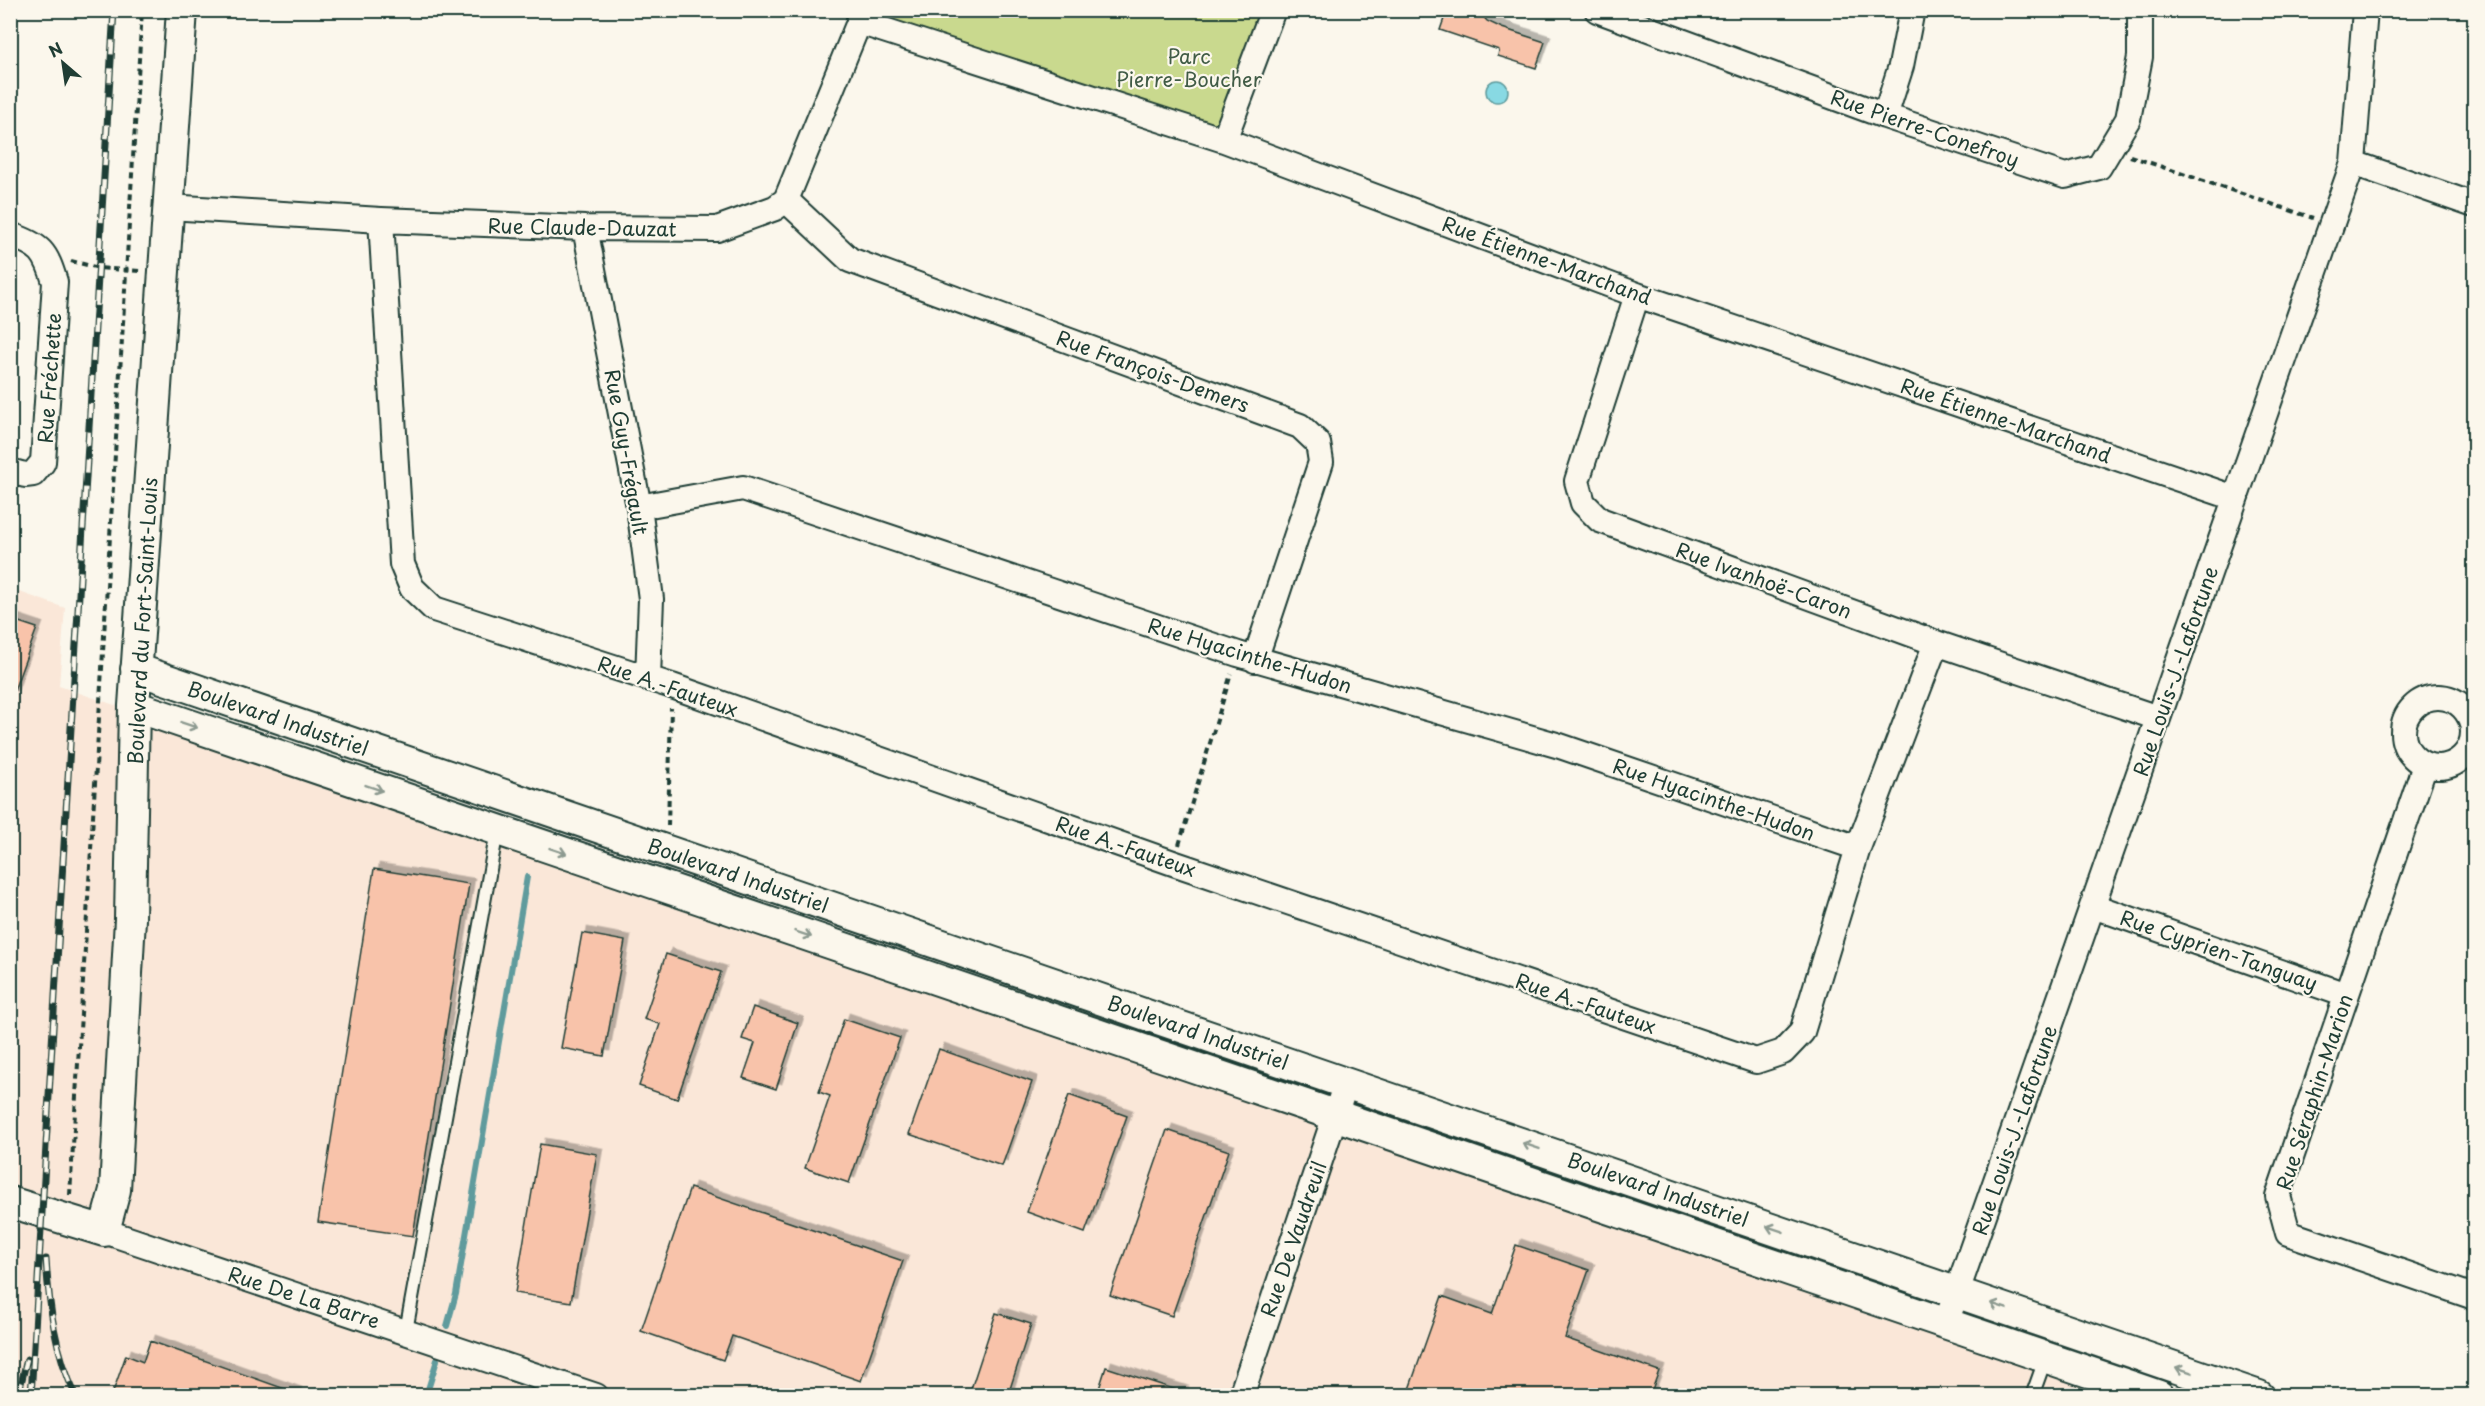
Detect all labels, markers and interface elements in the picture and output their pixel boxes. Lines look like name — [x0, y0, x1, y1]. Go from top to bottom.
north arrow — [33, 33, 93, 93]
text: N — [44, 35, 67, 63]
park label: Parc Pierre-Boucher — [1116, 41, 1263, 94]
street label: Rue Pierre-Conefroy — [1827, 82, 2023, 174]
street label: Rue Étienne-Marchand — [1438, 208, 1656, 312]
street label: Rue Claude-Dauzat — [487, 210, 677, 244]
street label: Rue Fréchette — [29, 312, 69, 444]
street label: Rue François-Demers — [1052, 322, 1254, 420]
street label: Rue Guy-Frégault — [598, 367, 656, 537]
street label: Rue Étienne-Marchand — [1897, 370, 2115, 470]
street label: Boulevard du Fort-Saint-Louis — [120, 477, 164, 765]
street label: Rue Ivanhoë-Caron — [1672, 534, 1856, 626]
street label: Rue Louis-J.-Lafortune — [2125, 562, 2225, 780]
street label: Rue Hyacinthe-Hudon — [1144, 610, 1356, 700]
street label: Rue A.-Fauteux — [594, 648, 742, 724]
street label: Boulevard Industriel — [183, 673, 373, 763]
one-way arrow — [179, 720, 198, 731]
street label: Rue Hyacinthe-Hudon — [1609, 750, 1819, 848]
one-way arrow — [364, 783, 383, 794]
street label: Rue A.-Fauteux — [1052, 808, 1200, 884]
street label: Boulevard Industriel — [643, 830, 833, 920]
one-way arrow — [549, 846, 567, 857]
street label: Rue Cyprien-Tanguay — [2116, 902, 2322, 998]
one-way arrow — [793, 929, 812, 940]
street label: Rue A.-Fauteux — [1512, 965, 1660, 1041]
street label: Boulevard Industriel — [1103, 987, 1293, 1077]
street label: Rue Séraphin-Marion — [2268, 990, 2360, 1194]
street label: Rue Louis-J.-Lafortune — [1964, 1021, 2064, 1239]
one-way arrow — [1522, 1140, 1541, 1151]
street label: Boulevard Industriel — [1563, 1144, 1753, 1234]
street label: Rue De Vaudreuil — [1252, 1157, 1334, 1321]
one-way arrow — [1766, 1223, 1785, 1234]
street label: Rue De La Barre — [224, 1258, 384, 1336]
one-way arrow — [1990, 1300, 2009, 1311]
one-way arrow — [2175, 1363, 2194, 1374]

